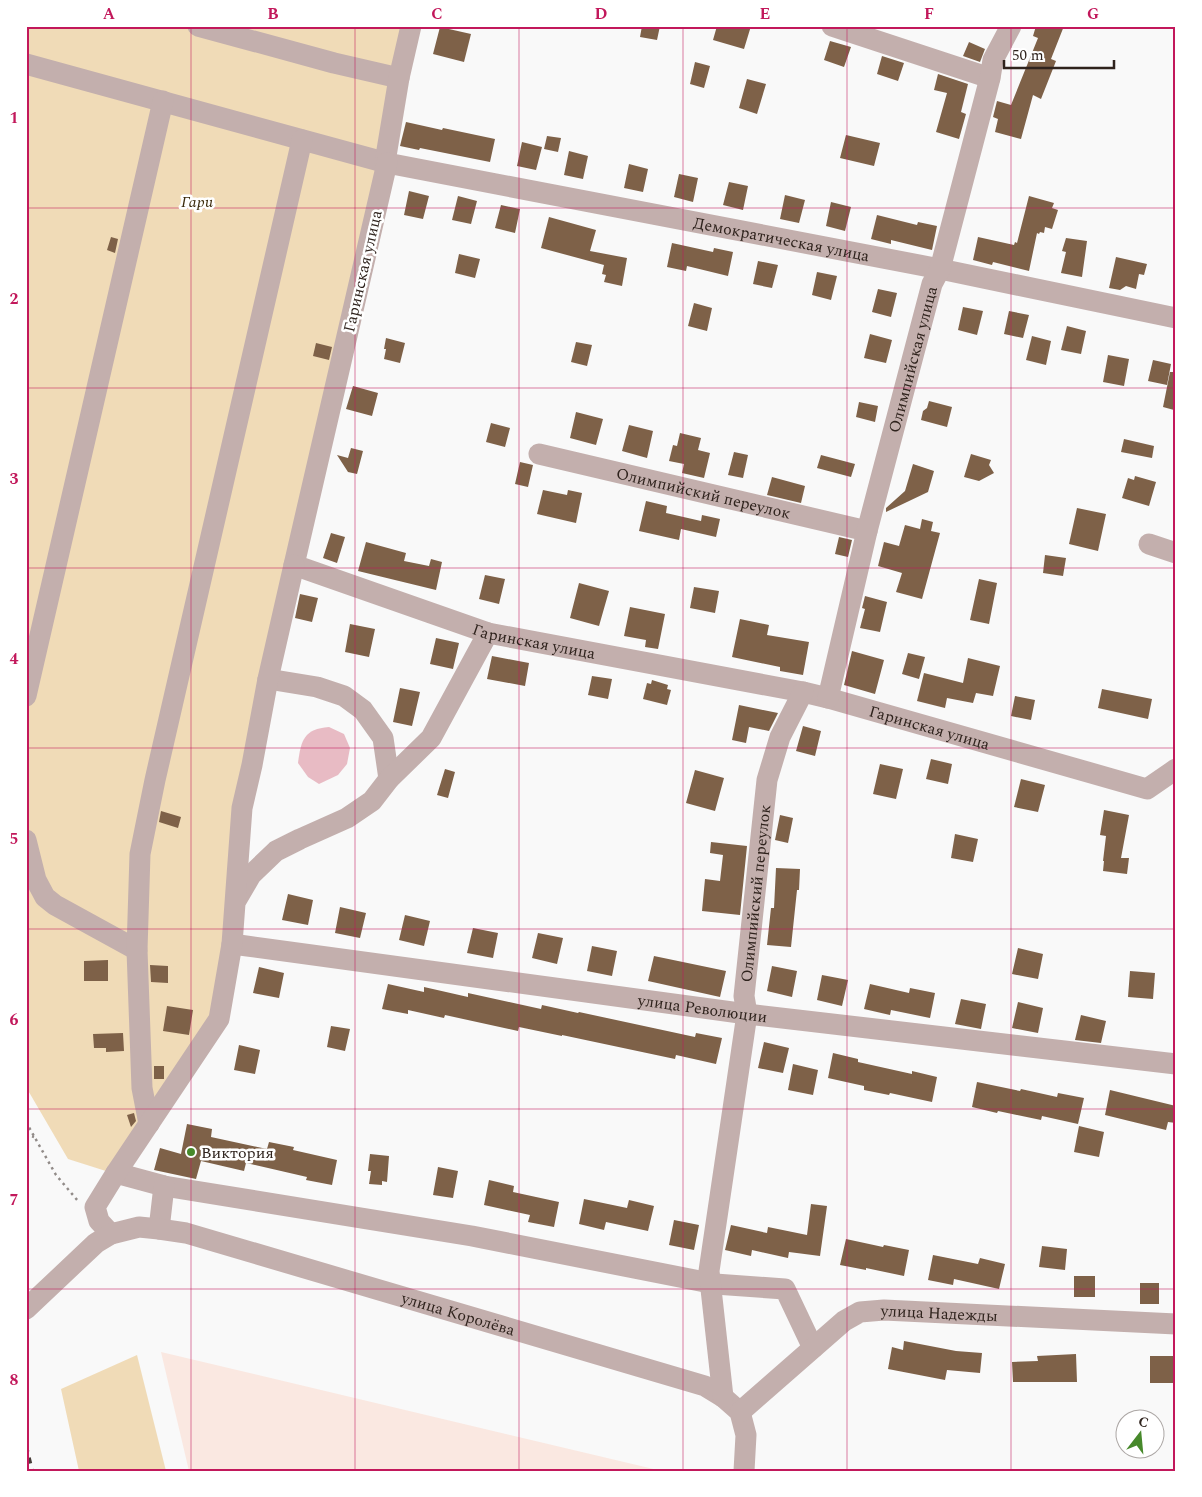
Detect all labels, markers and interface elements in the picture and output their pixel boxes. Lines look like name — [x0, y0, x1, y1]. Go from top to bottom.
text: A — [103, 2, 116, 26]
text: B — [267, 2, 279, 26]
text: C — [431, 2, 443, 26]
text: D — [595, 2, 608, 26]
text: E — [760, 2, 770, 26]
text: F — [924, 2, 934, 26]
text: G — [1087, 2, 1099, 26]
scale bar — [1004, 38, 1114, 70]
text: 50 m — [1012, 44, 1044, 67]
text: 1 — [10, 106, 18, 130]
park label: Гари — [181, 190, 214, 214]
street label: Гаринская улица — [337, 208, 389, 335]
street label: Демократическая улица — [691, 211, 872, 268]
street label: Олимпийская улица — [882, 283, 944, 436]
text: 2 — [10, 287, 19, 311]
street label: Олимпийский переулок — [614, 462, 793, 526]
text: 3 — [10, 467, 19, 491]
street label: Гаринская улица — [469, 617, 597, 666]
text: 4 — [10, 647, 19, 671]
street label: Гаринская улица — [866, 699, 993, 757]
street label: Олимпийский переулок — [735, 803, 777, 984]
text: 5 — [10, 827, 18, 851]
street label: улица Революции — [635, 988, 769, 1029]
text: 6 — [10, 1008, 19, 1032]
place label: Виктория — [201, 1141, 274, 1165]
marker: Виктория — [185, 1146, 197, 1158]
text: 7 — [10, 1188, 19, 1212]
street label: улица Королёва — [397, 1286, 518, 1342]
street label: улица Надежды — [879, 1299, 998, 1328]
text: 8 — [10, 1368, 19, 1392]
north arrow — [1114, 1410, 1164, 1460]
text: С — [1136, 1411, 1151, 1433]

